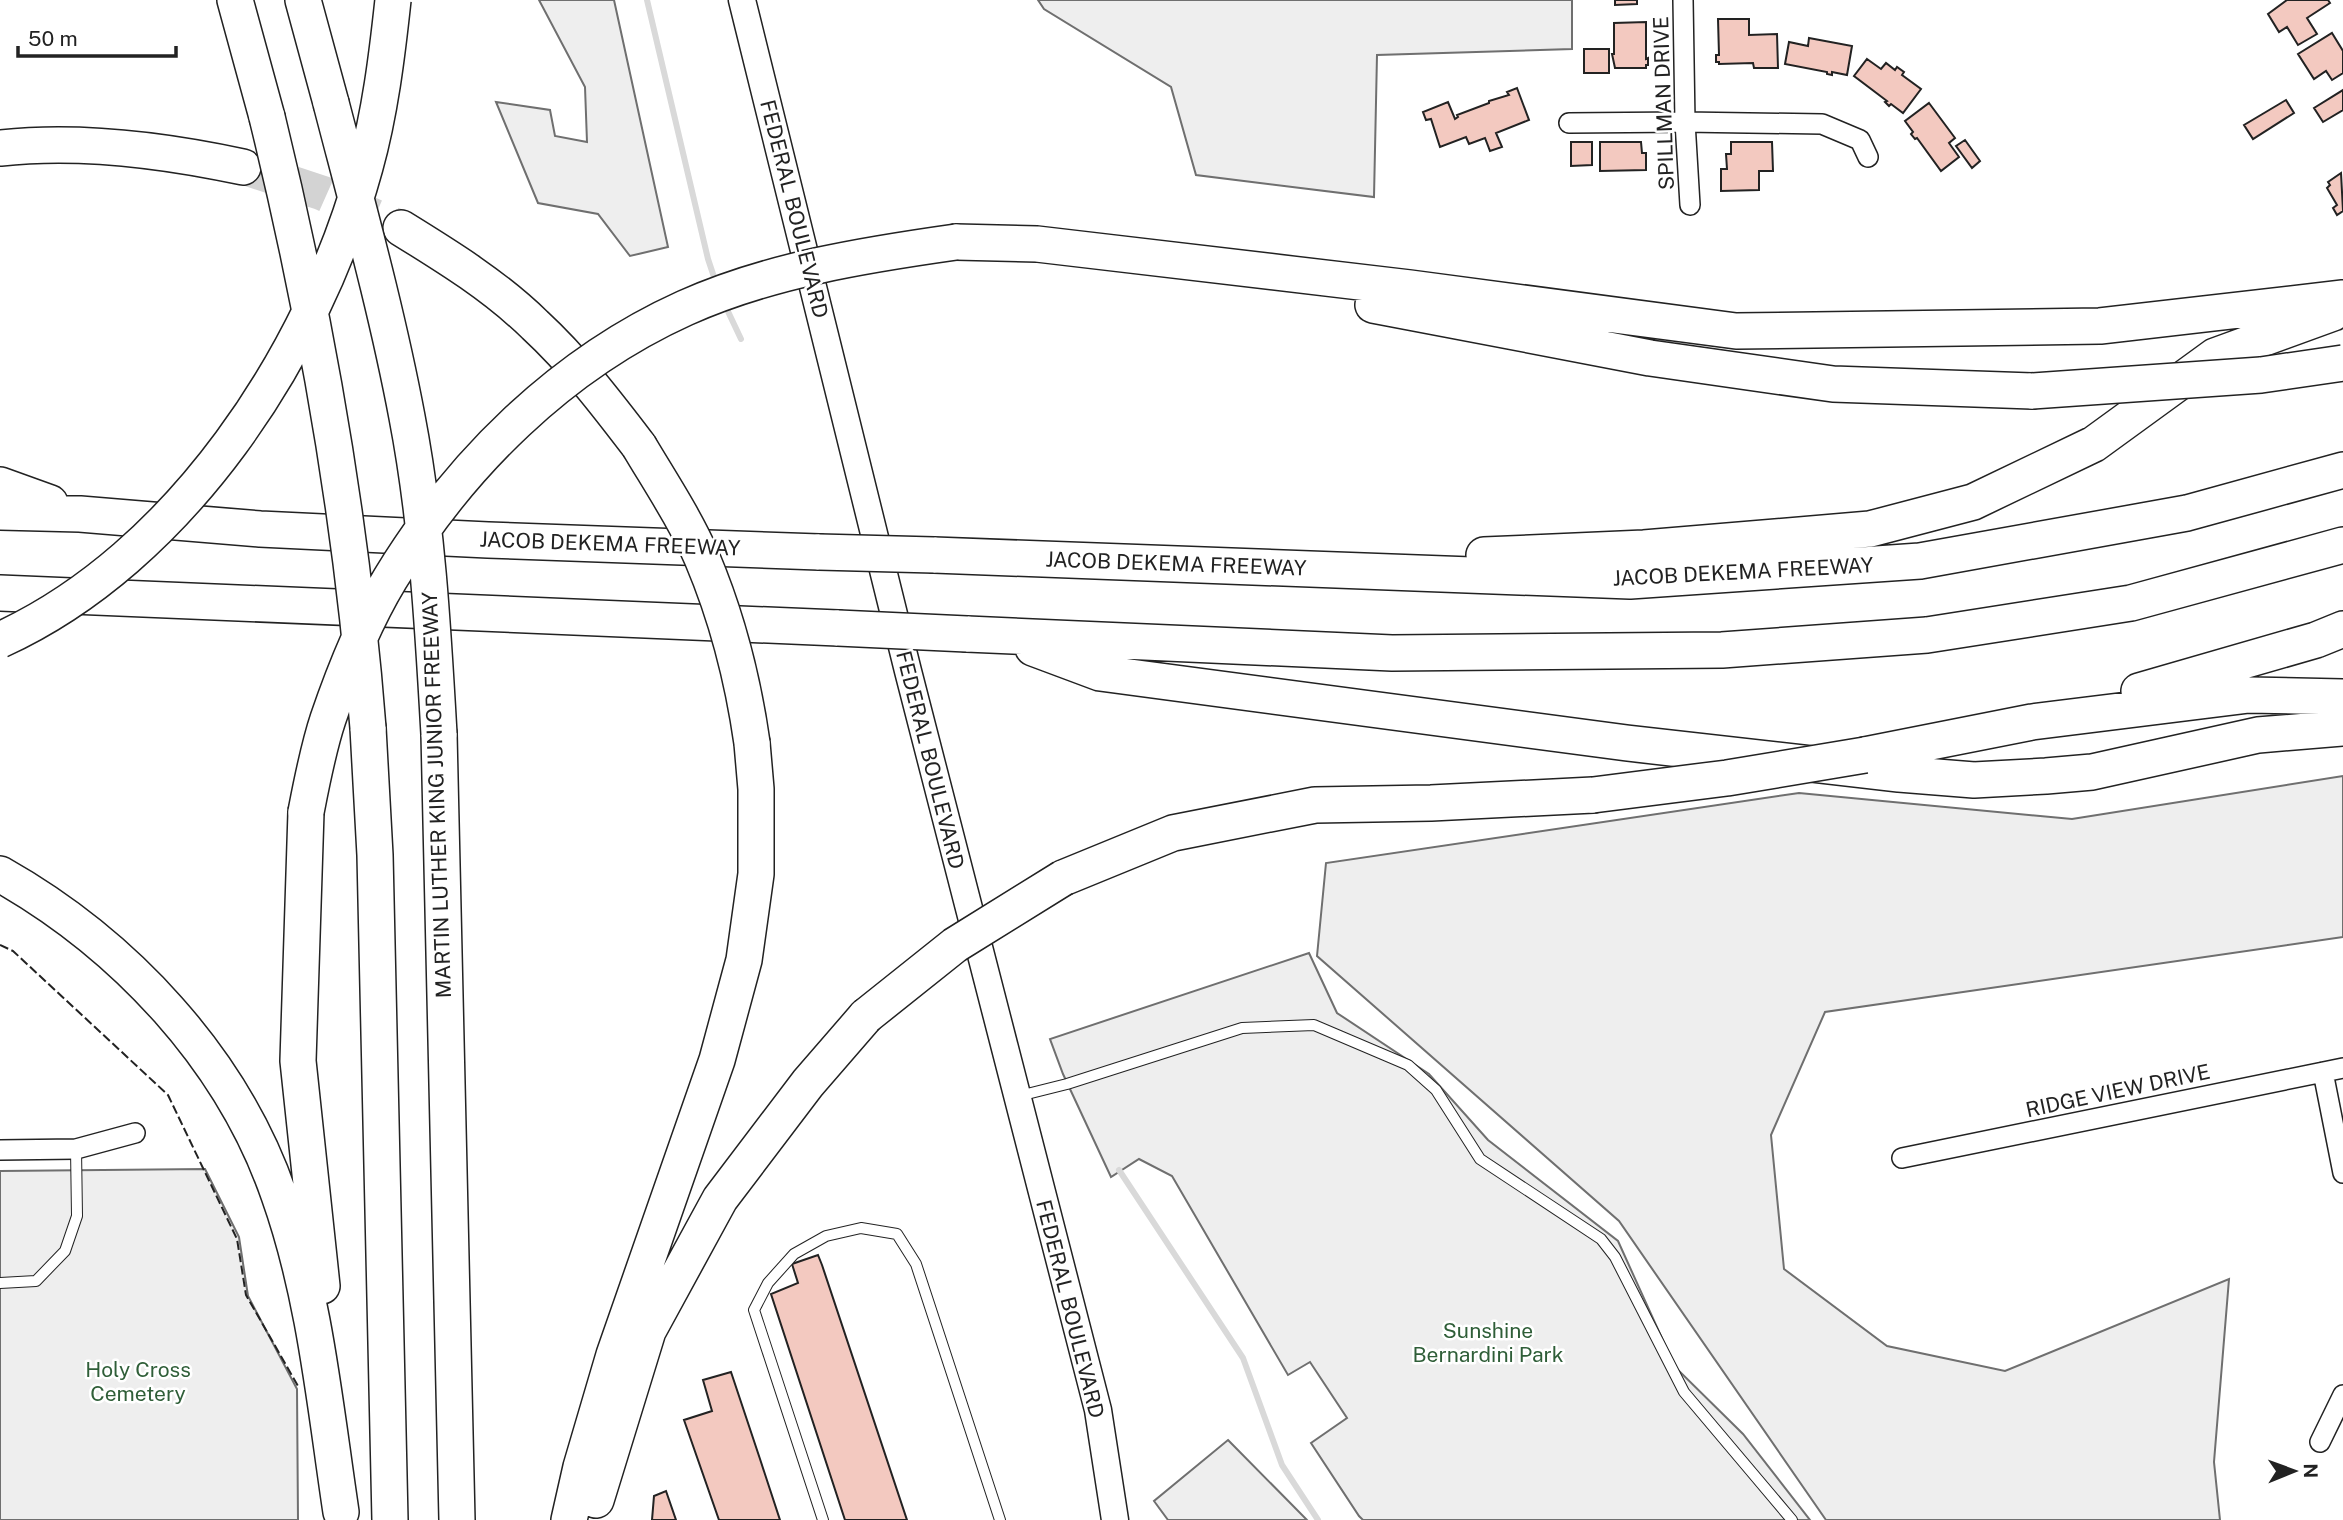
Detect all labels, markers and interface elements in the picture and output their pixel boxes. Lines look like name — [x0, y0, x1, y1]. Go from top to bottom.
scale bar — [18, 14, 175, 58]
street label: SPILLMAN DRIVE — [1648, 16, 1679, 190]
text: 50 m — [28, 26, 78, 51]
street label: FEDERAL BOULEVARD — [755, 97, 834, 321]
street label: JACOB DEKEMA FREEWAY — [479, 526, 741, 561]
street label: JACOB DEKEMA FREEWAY — [1045, 546, 1307, 581]
street label: JACOB DEKEMA FREEWAY — [1612, 552, 1874, 591]
street label: MARTIN LUTHER KING JUNIOR FREEWAY — [417, 591, 456, 999]
street label: FEDERAL BOULEVARD — [891, 648, 970, 872]
street label: RIDGE VIEW DRIVE — [2023, 1059, 2212, 1122]
street label: FEDERAL BOULEVARD — [1031, 1197, 1110, 1421]
park label: Sunshine Bernardini Park — [1412, 1318, 1564, 1367]
park label: Holy Cross Cemetery — [85, 1357, 191, 1406]
north arrow — [2259, 1436, 2329, 1506]
text: N — [2300, 1463, 2322, 1478]

